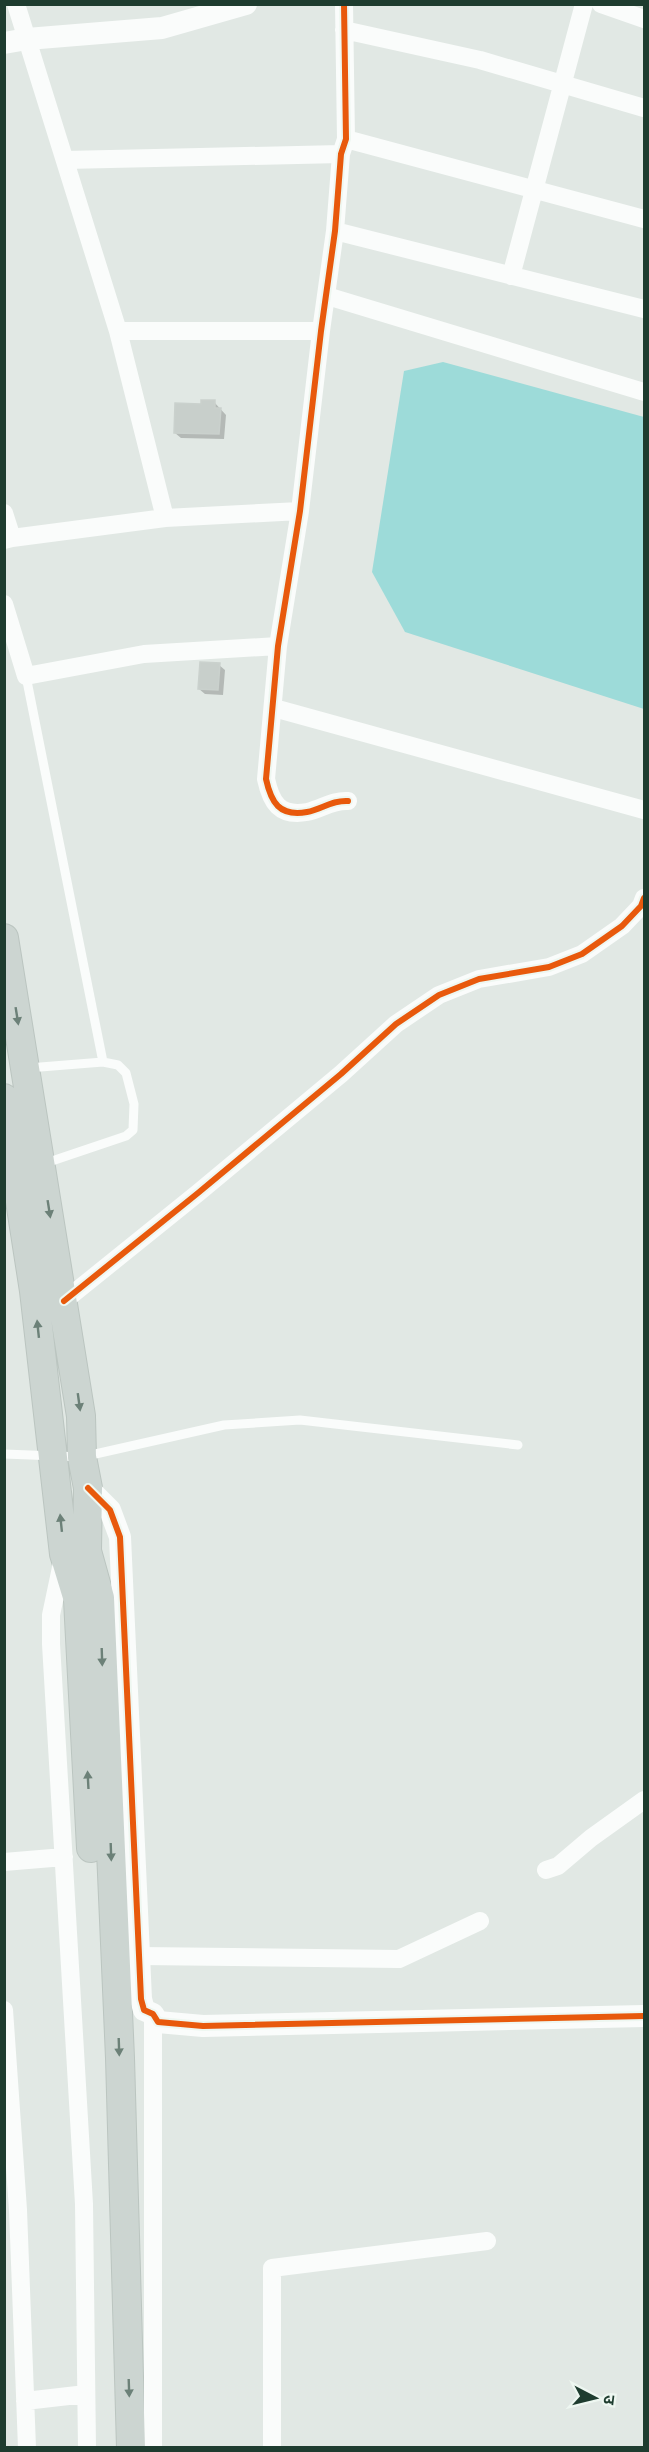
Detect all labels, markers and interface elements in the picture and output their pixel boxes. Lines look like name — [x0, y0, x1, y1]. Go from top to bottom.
one-way arrow — [13, 1007, 22, 1026]
one-way arrow — [45, 1199, 54, 1218]
one-way arrow — [33, 1319, 43, 1338]
one-way arrow — [74, 1392, 83, 1411]
one-way arrow — [56, 1513, 66, 1532]
one-way arrow — [98, 1647, 107, 1666]
one-way arrow — [83, 1771, 92, 1790]
one-way arrow — [106, 1842, 115, 1861]
one-way arrow — [115, 2037, 124, 2056]
north arrow — [565, 2368, 625, 2428]
one-way arrow — [124, 2379, 134, 2398]
text: उ — [598, 2394, 620, 2406]

